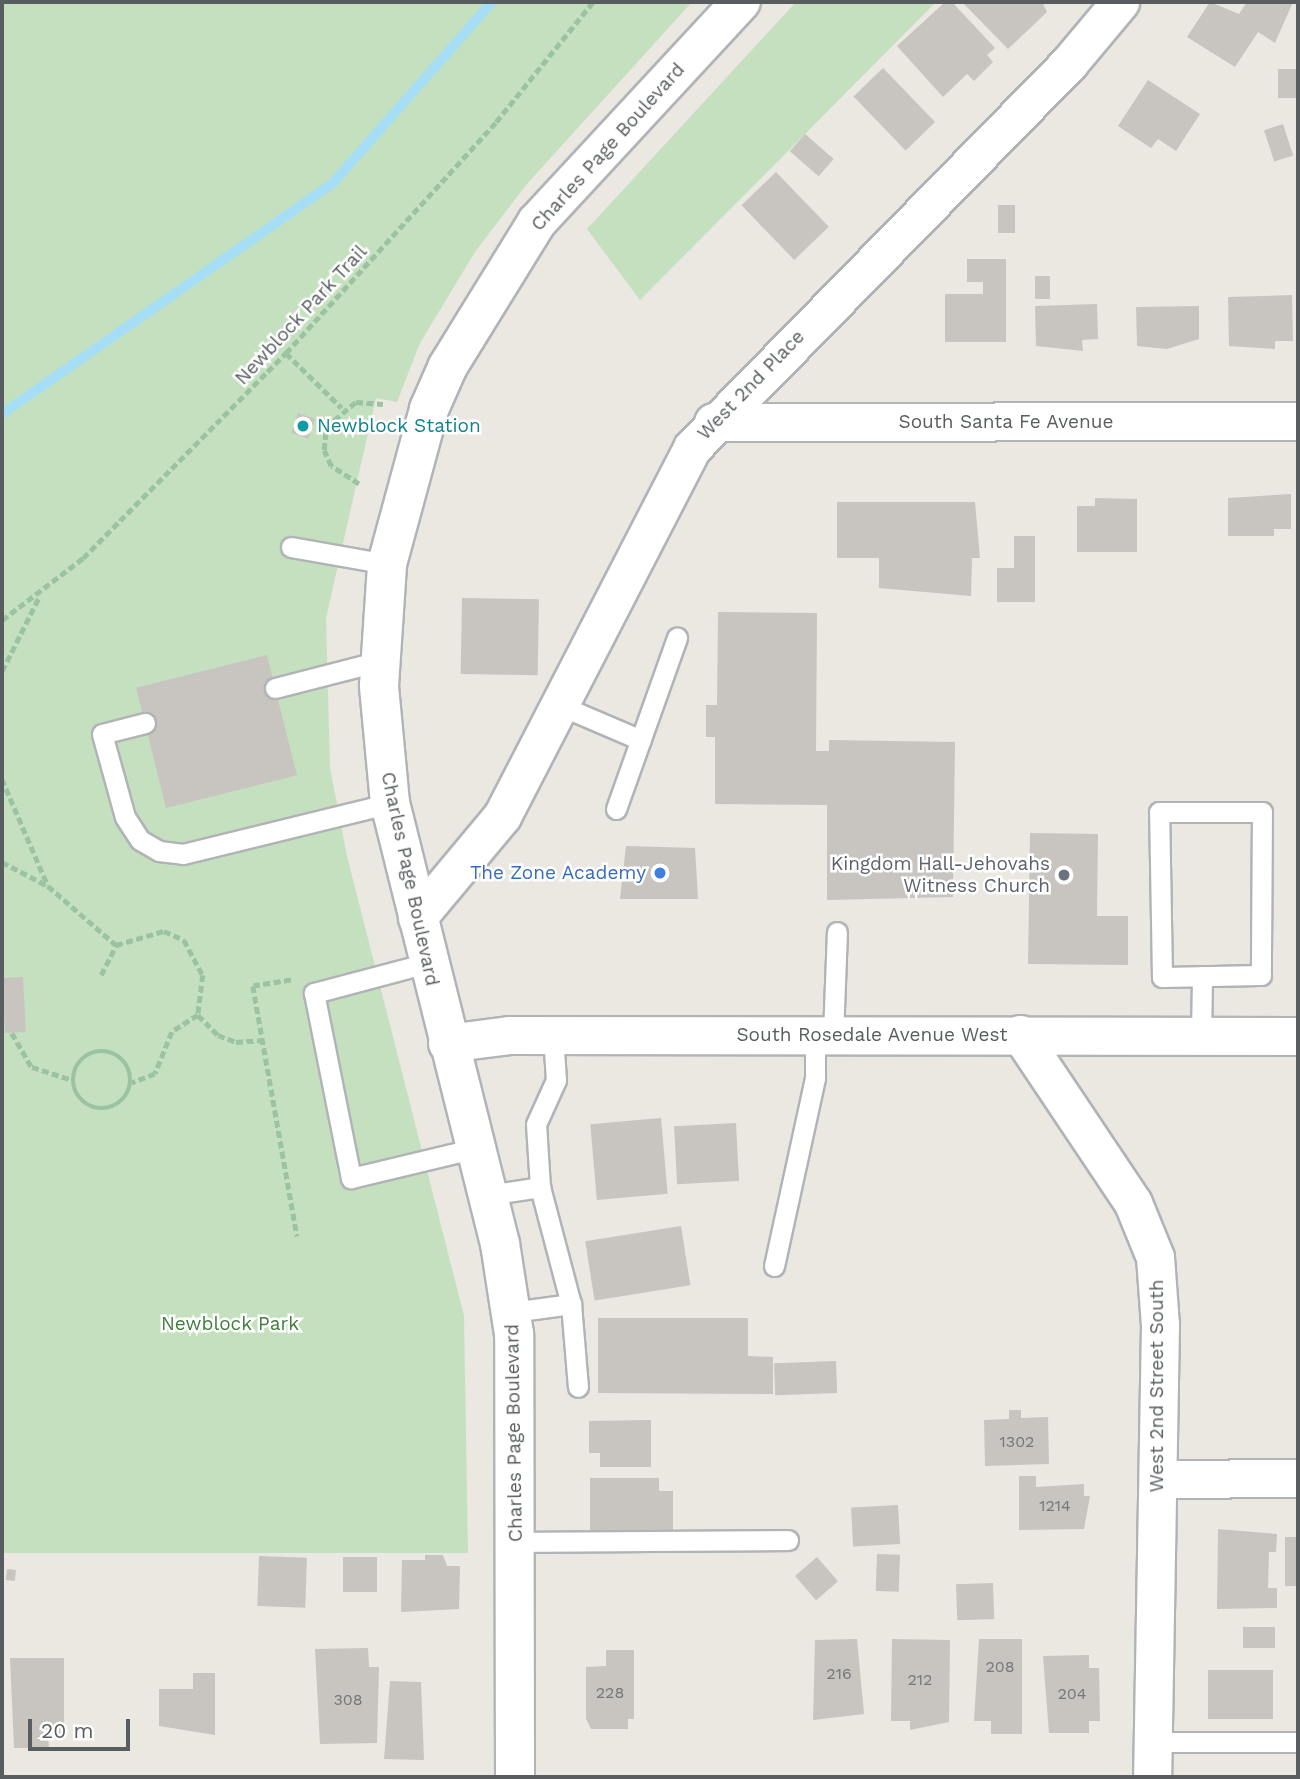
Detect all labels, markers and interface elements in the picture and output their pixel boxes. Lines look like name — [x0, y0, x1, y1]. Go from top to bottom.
street label: Charles Page Boulevard — [527, 58, 689, 236]
street label: Newblock Park Trail — [230, 240, 372, 390]
street label: West 2nd Place — [693, 325, 809, 445]
street label: South Santa Fe Avenue — [898, 411, 1114, 433]
place label: Newblock Station — [317, 415, 481, 437]
marker: Newblock Station — [295, 418, 311, 434]
street label: Charles Page Boulevard — [376, 770, 444, 988]
place label: Kingdom Hall-Jehovahs Witness Church — [831, 853, 1050, 897]
place label: The Zone Academy — [469, 862, 646, 884]
marker: The Zone Academy — [652, 865, 668, 881]
marker: Kingdom Hall-Jehovahs Witness Church — [1056, 867, 1072, 883]
street label: South Rosedale Avenue West — [736, 1024, 1008, 1046]
street label: West 2nd Street South — [1146, 1280, 1168, 1492]
park label: Newblock Park — [161, 1313, 299, 1335]
street label: Charles Page Boulevard — [501, 1324, 527, 1542]
house number: 1302 — [1000, 1432, 1034, 1452]
house number: 1214 — [1039, 1496, 1071, 1516]
house number: 208 — [985, 1657, 1015, 1677]
house number: 216 — [826, 1664, 852, 1684]
house number: 212 — [908, 1670, 932, 1690]
house number: 228 — [596, 1683, 624, 1703]
house number: 204 — [1057, 1684, 1087, 1704]
house number: 308 — [333, 1690, 363, 1710]
scale bar — [32, 1706, 133, 1750]
text: 20 m — [41, 1718, 93, 1743]

